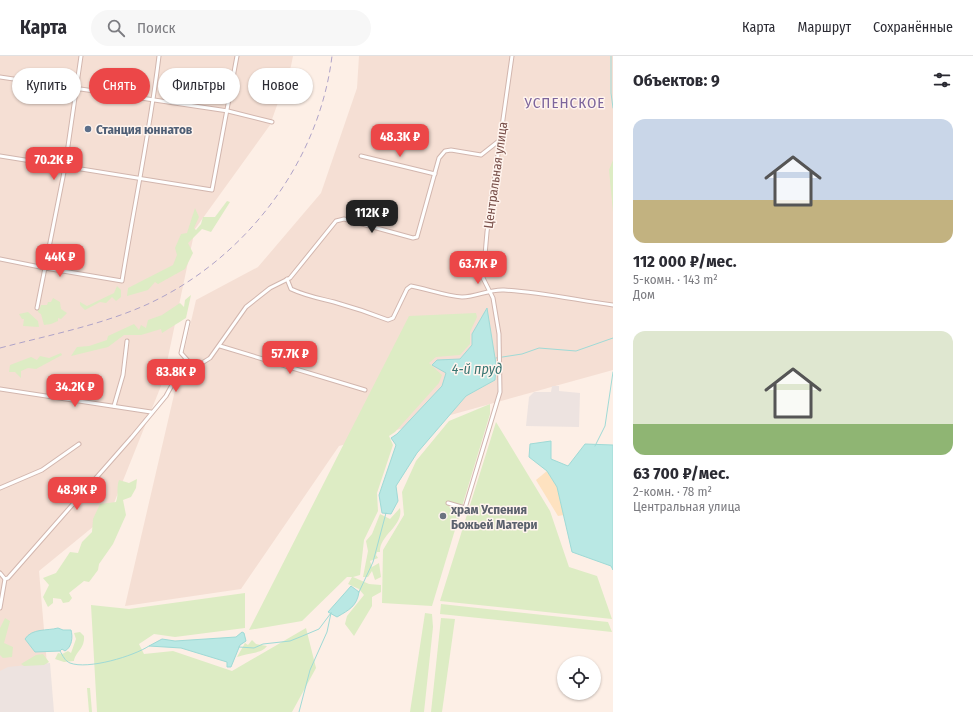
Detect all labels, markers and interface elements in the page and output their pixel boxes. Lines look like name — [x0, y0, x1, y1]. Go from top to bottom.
search box — [91, 10, 371, 46]
text: Карта — [20, 16, 67, 39]
icon: search — [105, 17, 127, 39]
text: Поиск — [137, 19, 175, 37]
text: Карта — [742, 19, 775, 36]
text: Маршрут — [797, 19, 851, 36]
text: Сохранённые — [873, 19, 953, 36]
chip: Купить — [12, 68, 81, 104]
chip: Снять — [89, 68, 150, 104]
chip: Фильтры — [158, 68, 240, 104]
chip: Новое — [248, 68, 313, 104]
icon: filters — [931, 69, 953, 91]
text: Объектов: 9 — [633, 70, 720, 91]
district label: УСПЕНСКОЕ — [524, 94, 605, 112]
street label: Центральная улица — [481, 121, 510, 229]
place label: Станция юннатов — [96, 122, 193, 137]
marker: Станция юннатов — [83, 124, 93, 134]
pin: 48.3K ₽ — [363, 124, 437, 158]
text: 48.3K ₽ — [380, 129, 420, 144]
icon: home — [757, 145, 829, 217]
pin: 70.2K ₽ — [17, 147, 91, 181]
text: 70.2K ₽ — [35, 152, 73, 167]
pin: 112K ₽ — [339, 200, 405, 234]
text: 112K ₽ — [355, 205, 389, 220]
pin: 44K ₽ — [32, 244, 88, 278]
text: 44K ₽ — [45, 249, 75, 264]
pin: 63.7K ₽ — [441, 251, 515, 285]
text: 112 000 ₽/мес. — [633, 251, 737, 272]
text: 63.7K ₽ — [459, 256, 497, 271]
text: 5-комн. · 143 m² — [633, 272, 718, 287]
text: Дом — [633, 287, 655, 302]
pin: 57.7K ₽ — [253, 341, 327, 375]
text: 57.7K ₽ — [271, 346, 309, 361]
icon: home — [757, 357, 829, 429]
pin: 83.8K ₽ — [139, 359, 213, 393]
water label: 4-й пруд — [452, 361, 502, 378]
text: 83.8K ₽ — [156, 364, 196, 379]
pin: 34.2K ₽ — [38, 374, 112, 408]
text: 34.2K ₽ — [55, 379, 95, 394]
text: 63 700 ₽/мес. — [633, 463, 729, 484]
pin: 48.9K ₽ — [40, 477, 114, 511]
text: 48.9K ₽ — [57, 482, 97, 497]
text: 2-комн. · 78 m² — [633, 484, 712, 499]
text: Центральная улица — [633, 499, 741, 514]
place label: храм Успения Божьей Матери — [450, 502, 538, 532]
marker: храм Успения Божьей Матери — [438, 511, 448, 521]
map controls — [557, 656, 601, 700]
button: locate — [557, 656, 601, 700]

